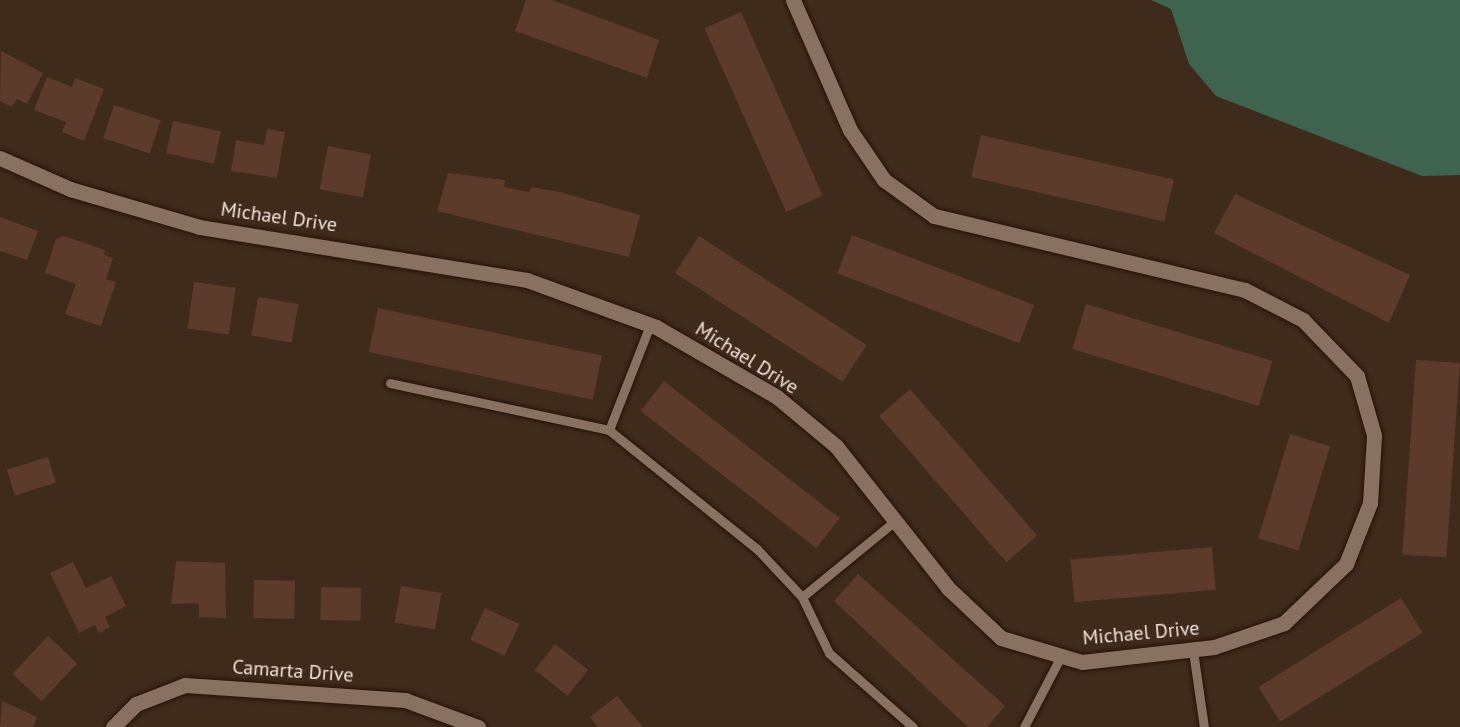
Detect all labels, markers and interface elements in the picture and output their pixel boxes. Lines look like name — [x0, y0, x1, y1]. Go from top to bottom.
street label: Michael Drive — [219, 197, 339, 237]
street label: Michael Drive — [691, 317, 803, 399]
street label: Michael Drive — [1082, 616, 1200, 650]
street label: Camarta Drive — [232, 655, 354, 687]

